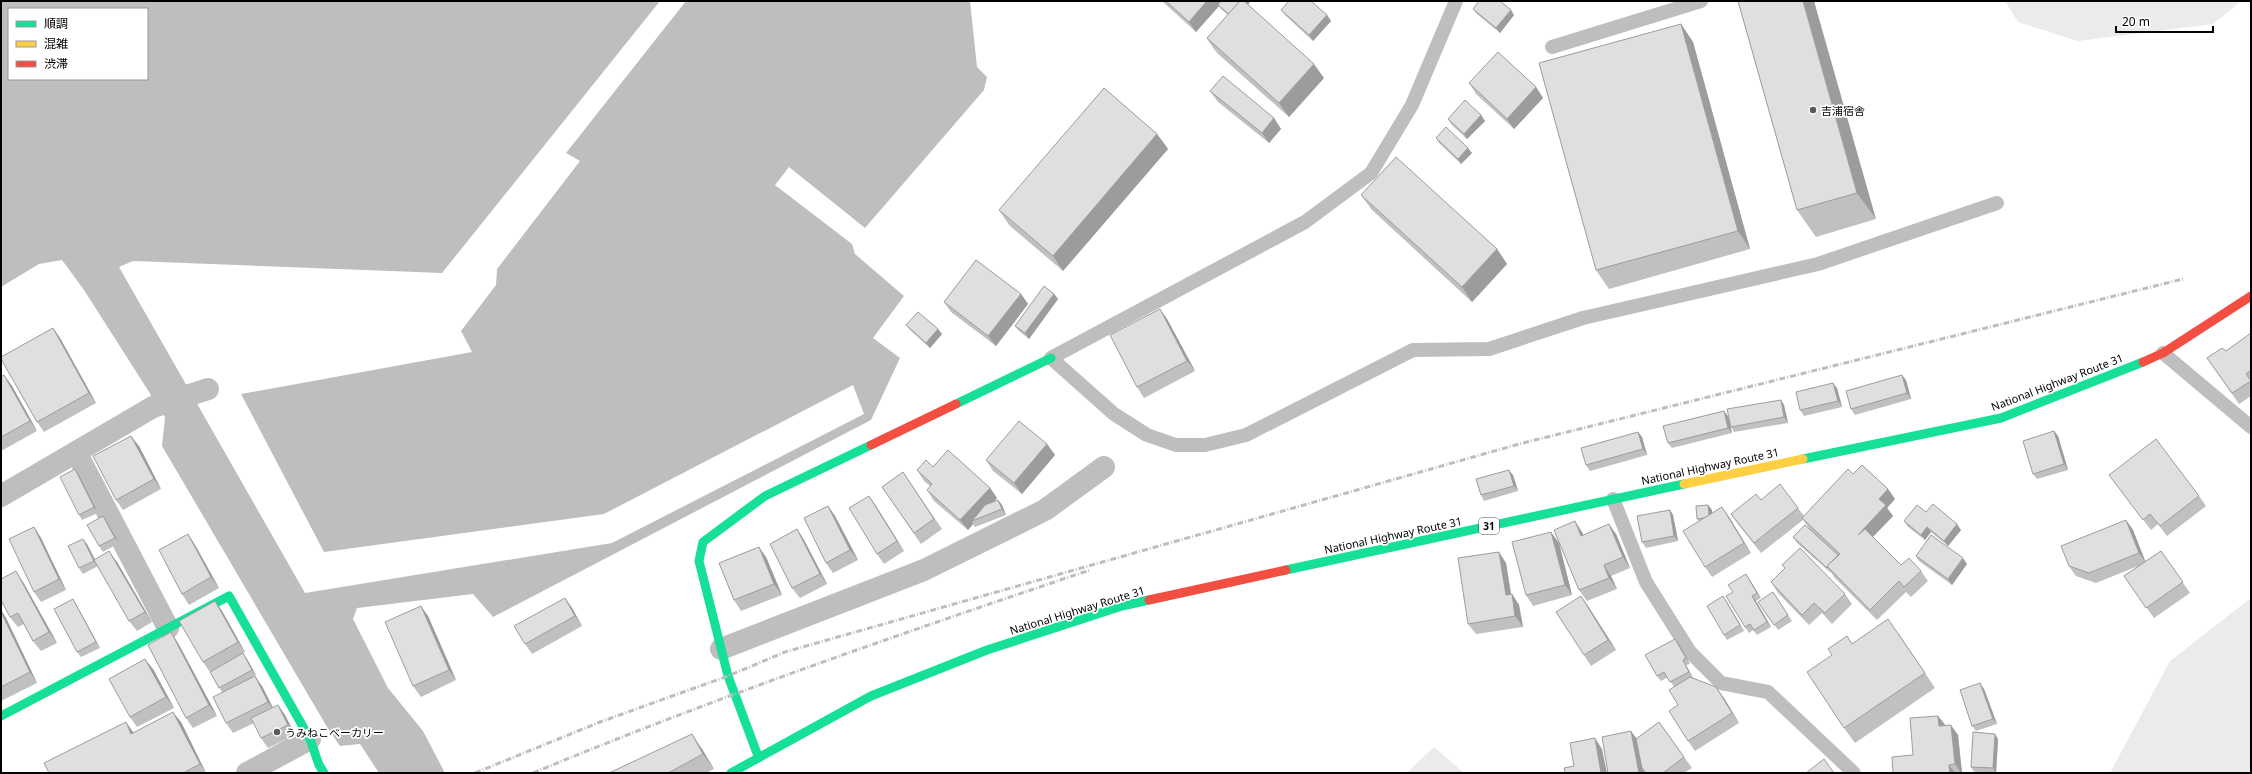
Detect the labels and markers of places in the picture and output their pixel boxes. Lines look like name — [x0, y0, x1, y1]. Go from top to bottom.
place label: 吉浦宿舎 — [1821, 103, 1865, 118]
marker: 吉浦宿舎 — [1808, 105, 1818, 115]
place label: うみねこベーカリー — [285, 725, 384, 740]
marker: うみねこベーカリー — [272, 727, 282, 737]

